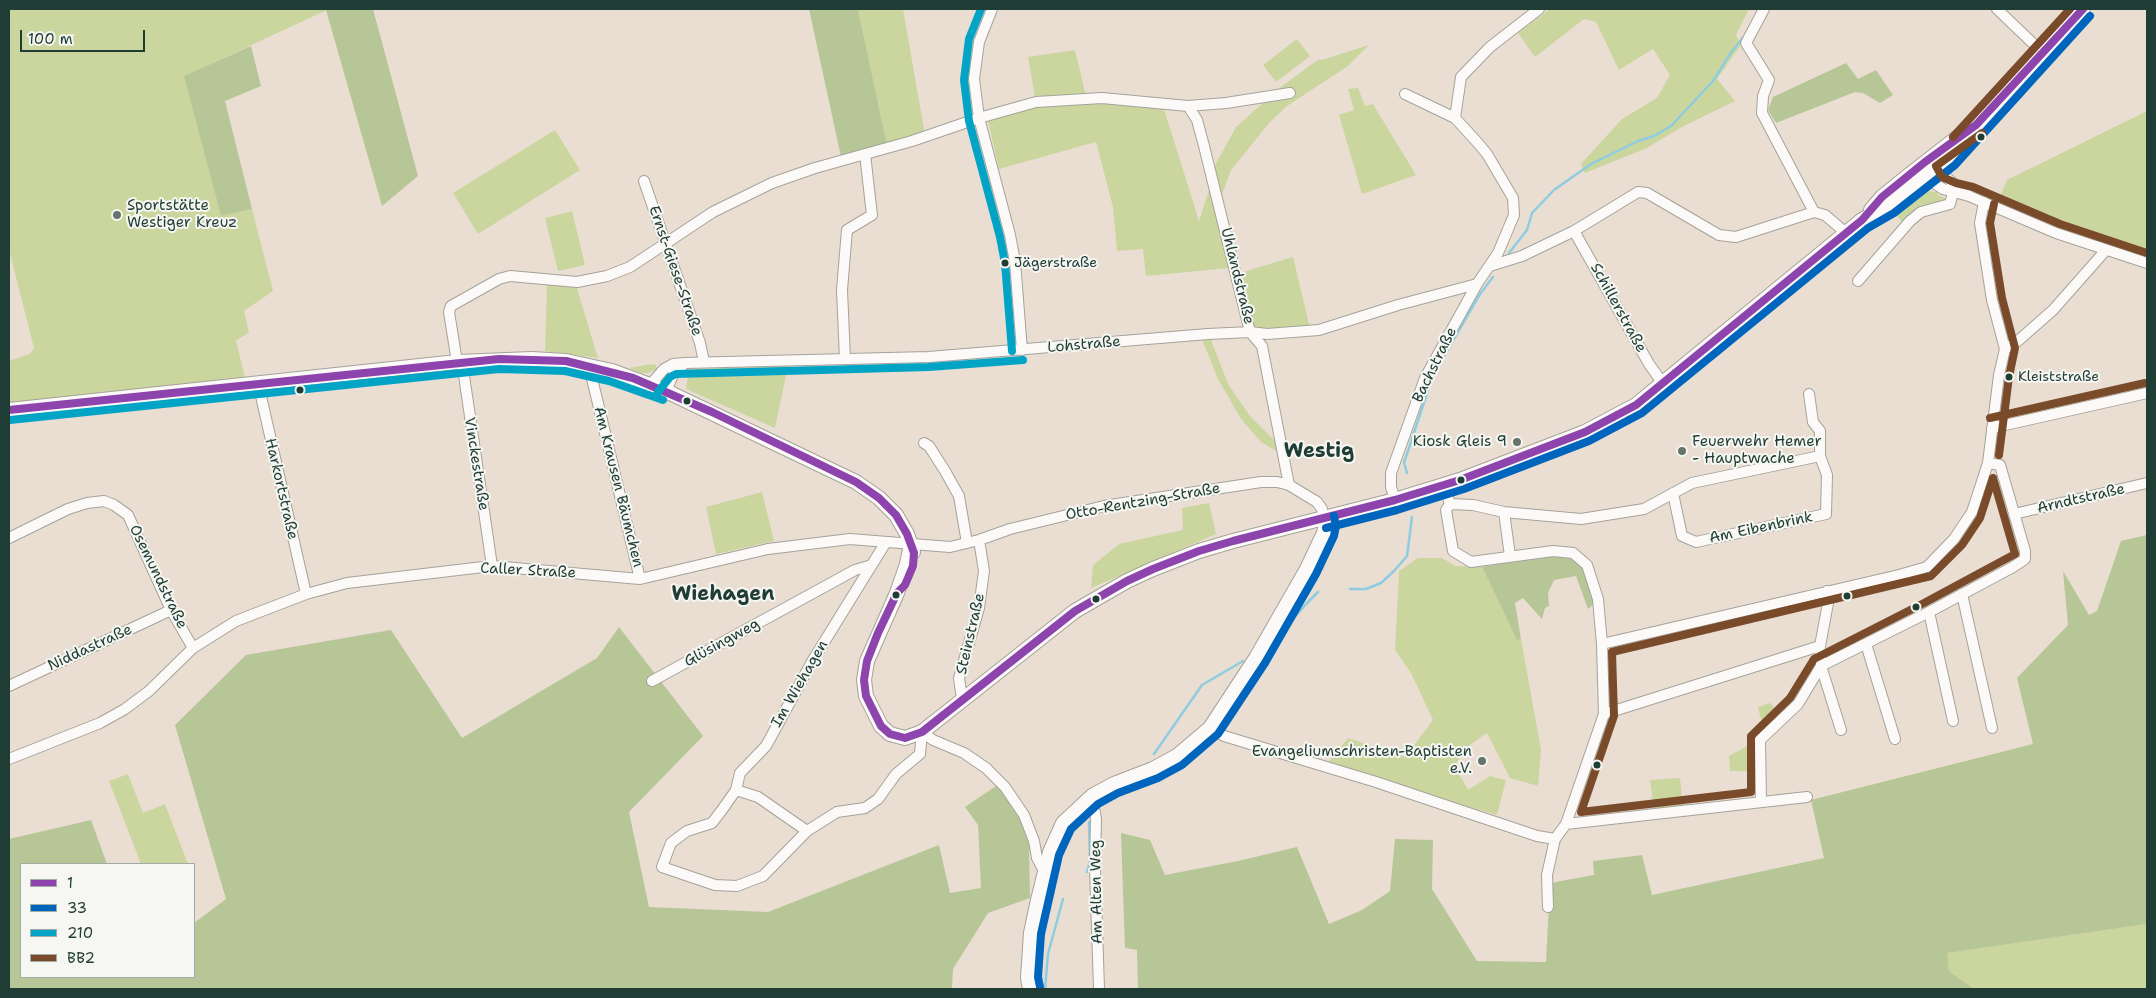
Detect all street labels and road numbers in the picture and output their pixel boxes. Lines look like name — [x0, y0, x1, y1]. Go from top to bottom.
street label: Ernst-Giese-Straße — [644, 204, 706, 338]
street label: Uhlandstraße — [1216, 226, 1258, 326]
street label: Schillerstraße — [1586, 260, 1650, 356]
street label: Bachstraße — [1409, 324, 1461, 406]
street label: Lohstraße — [1047, 333, 1121, 357]
street label: Am Krausen Bäumchen — [589, 405, 647, 569]
street label: Vinckestraße — [460, 416, 492, 512]
street label: Harkortstraße — [261, 436, 301, 542]
street label: Otto-Rentzing-Straße — [1064, 480, 1222, 524]
street label: Arndtstraße — [2035, 480, 2127, 518]
street label: Am Eibenbrink — [1707, 508, 1815, 548]
street label: Osemundstraße — [125, 522, 191, 632]
street label: Caller Straße — [480, 560, 576, 582]
street label: Steinstraße — [953, 592, 989, 676]
street label: Glüsingweg — [681, 615, 763, 671]
street label: Niddastraße — [45, 621, 135, 675]
street label: Im Wiehagen — [768, 637, 832, 731]
street label: Am Alten Weg — [1087, 840, 1107, 944]

